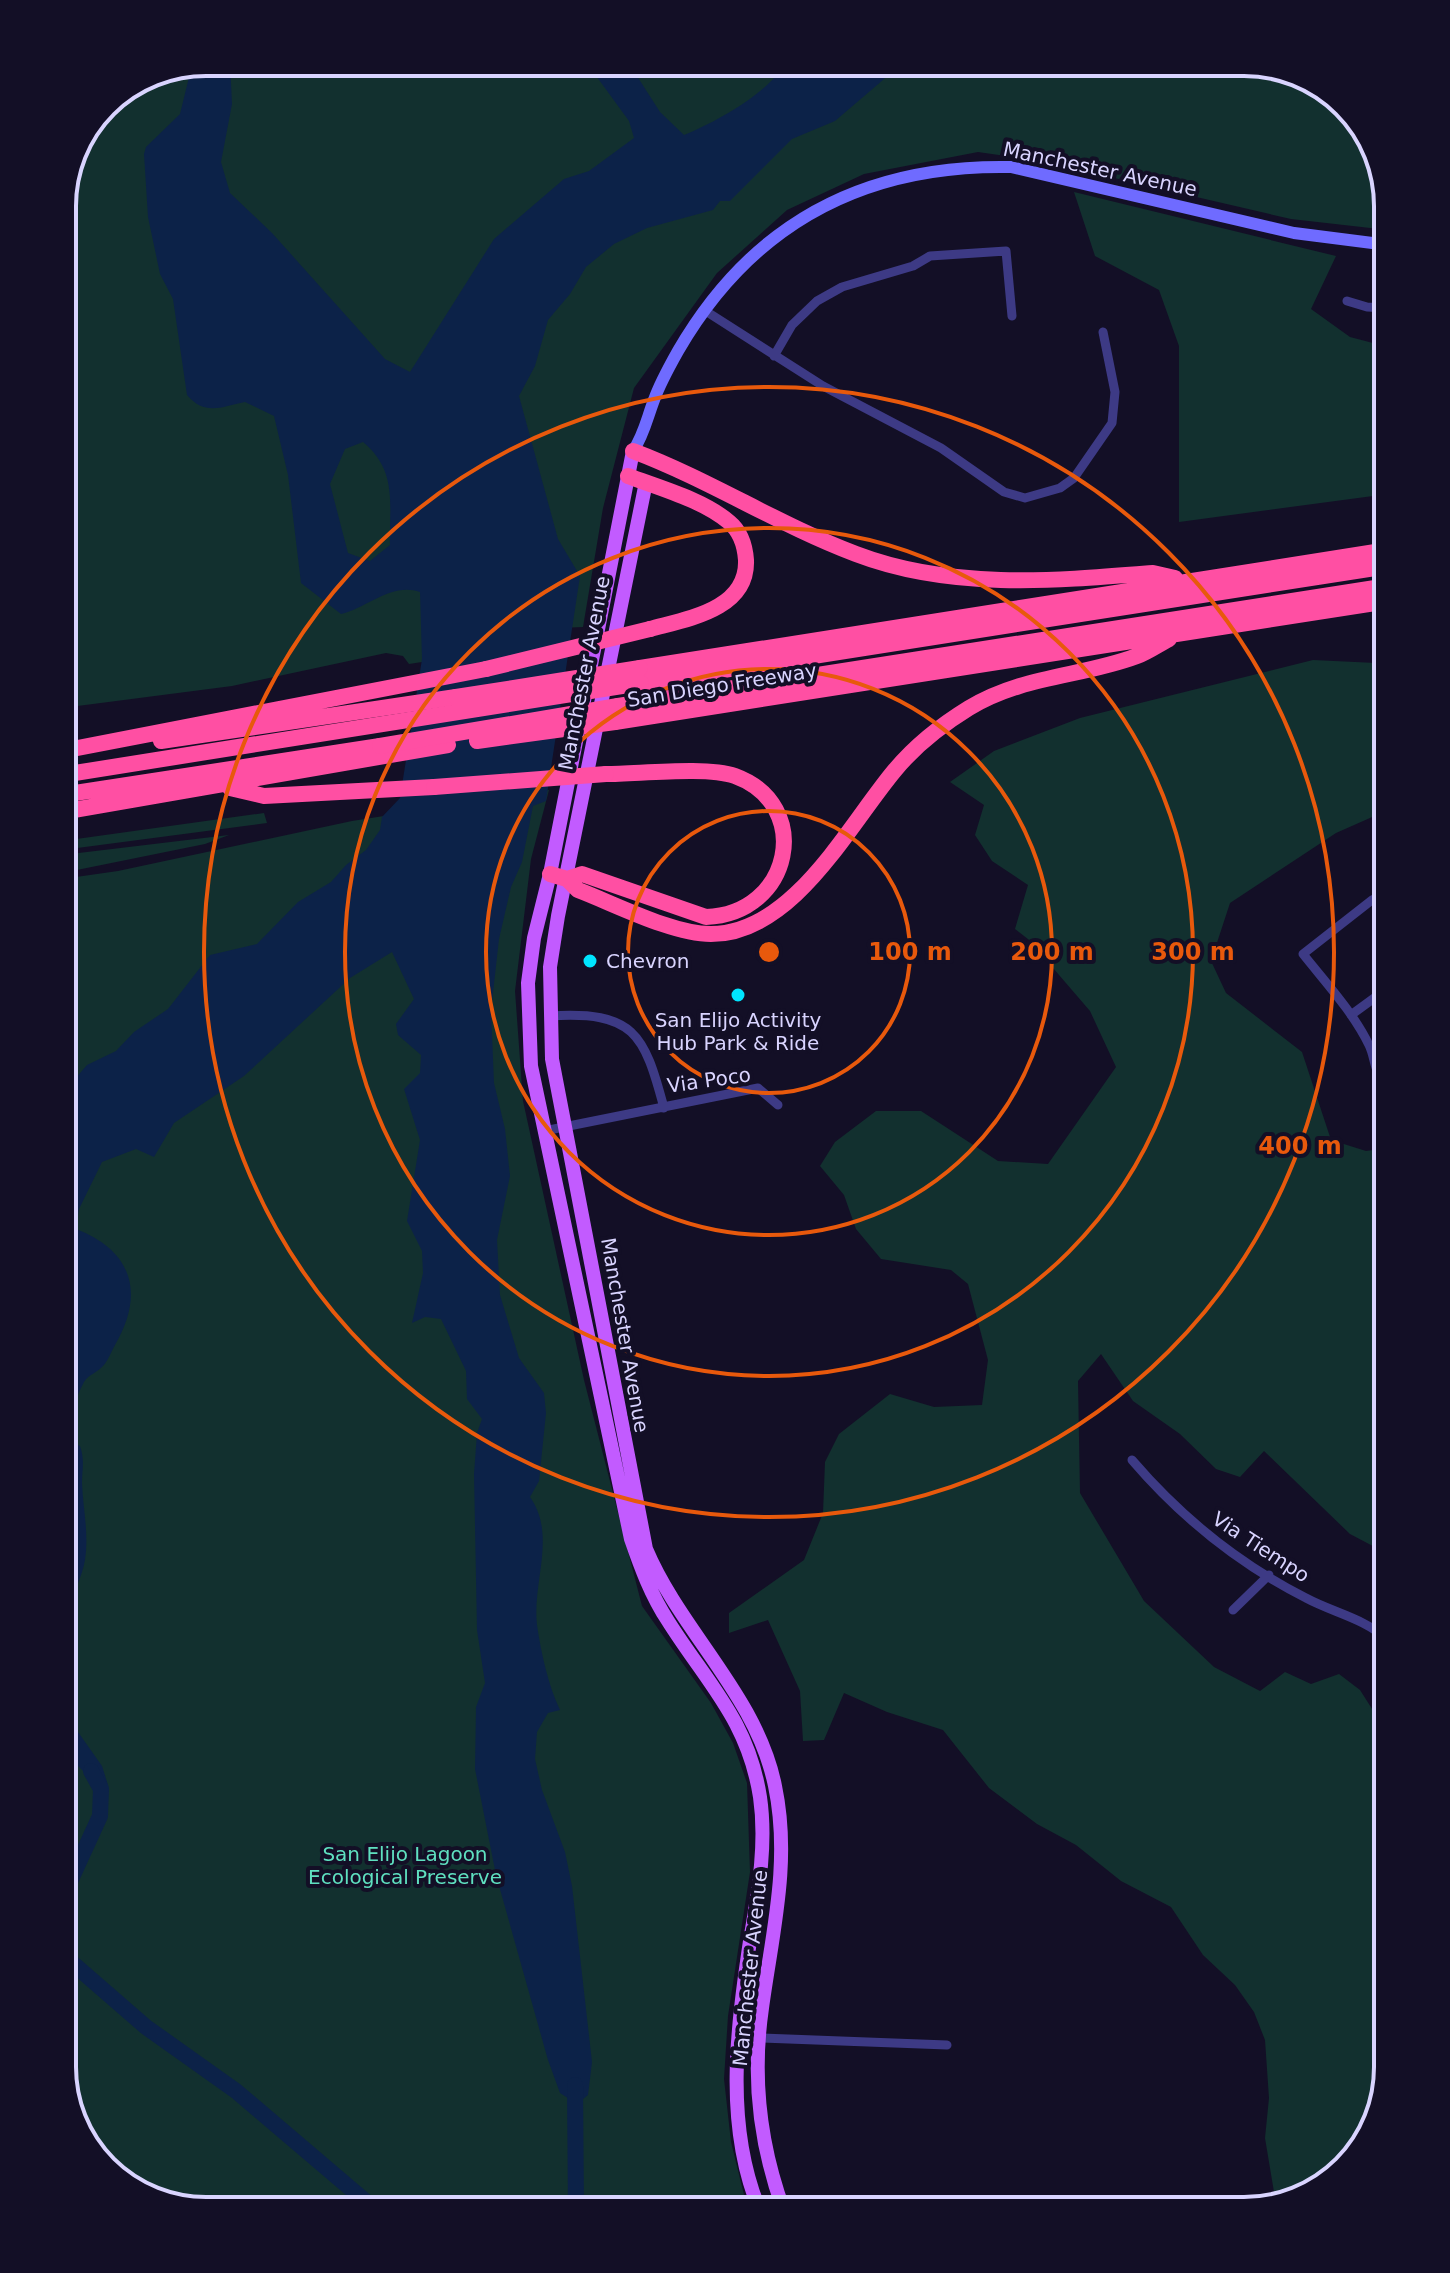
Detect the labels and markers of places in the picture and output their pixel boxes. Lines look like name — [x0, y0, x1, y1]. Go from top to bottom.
centre of rings — [755, 938, 783, 966]
place label: Chevron — [606, 949, 689, 973]
marker: Chevron — [581, 952, 599, 970]
marker: San Elijo Activity Hub Park & Ride — [729, 986, 747, 1004]
place label: San Elijo Activity Hub Park & Ride — [655, 1008, 822, 1055]

